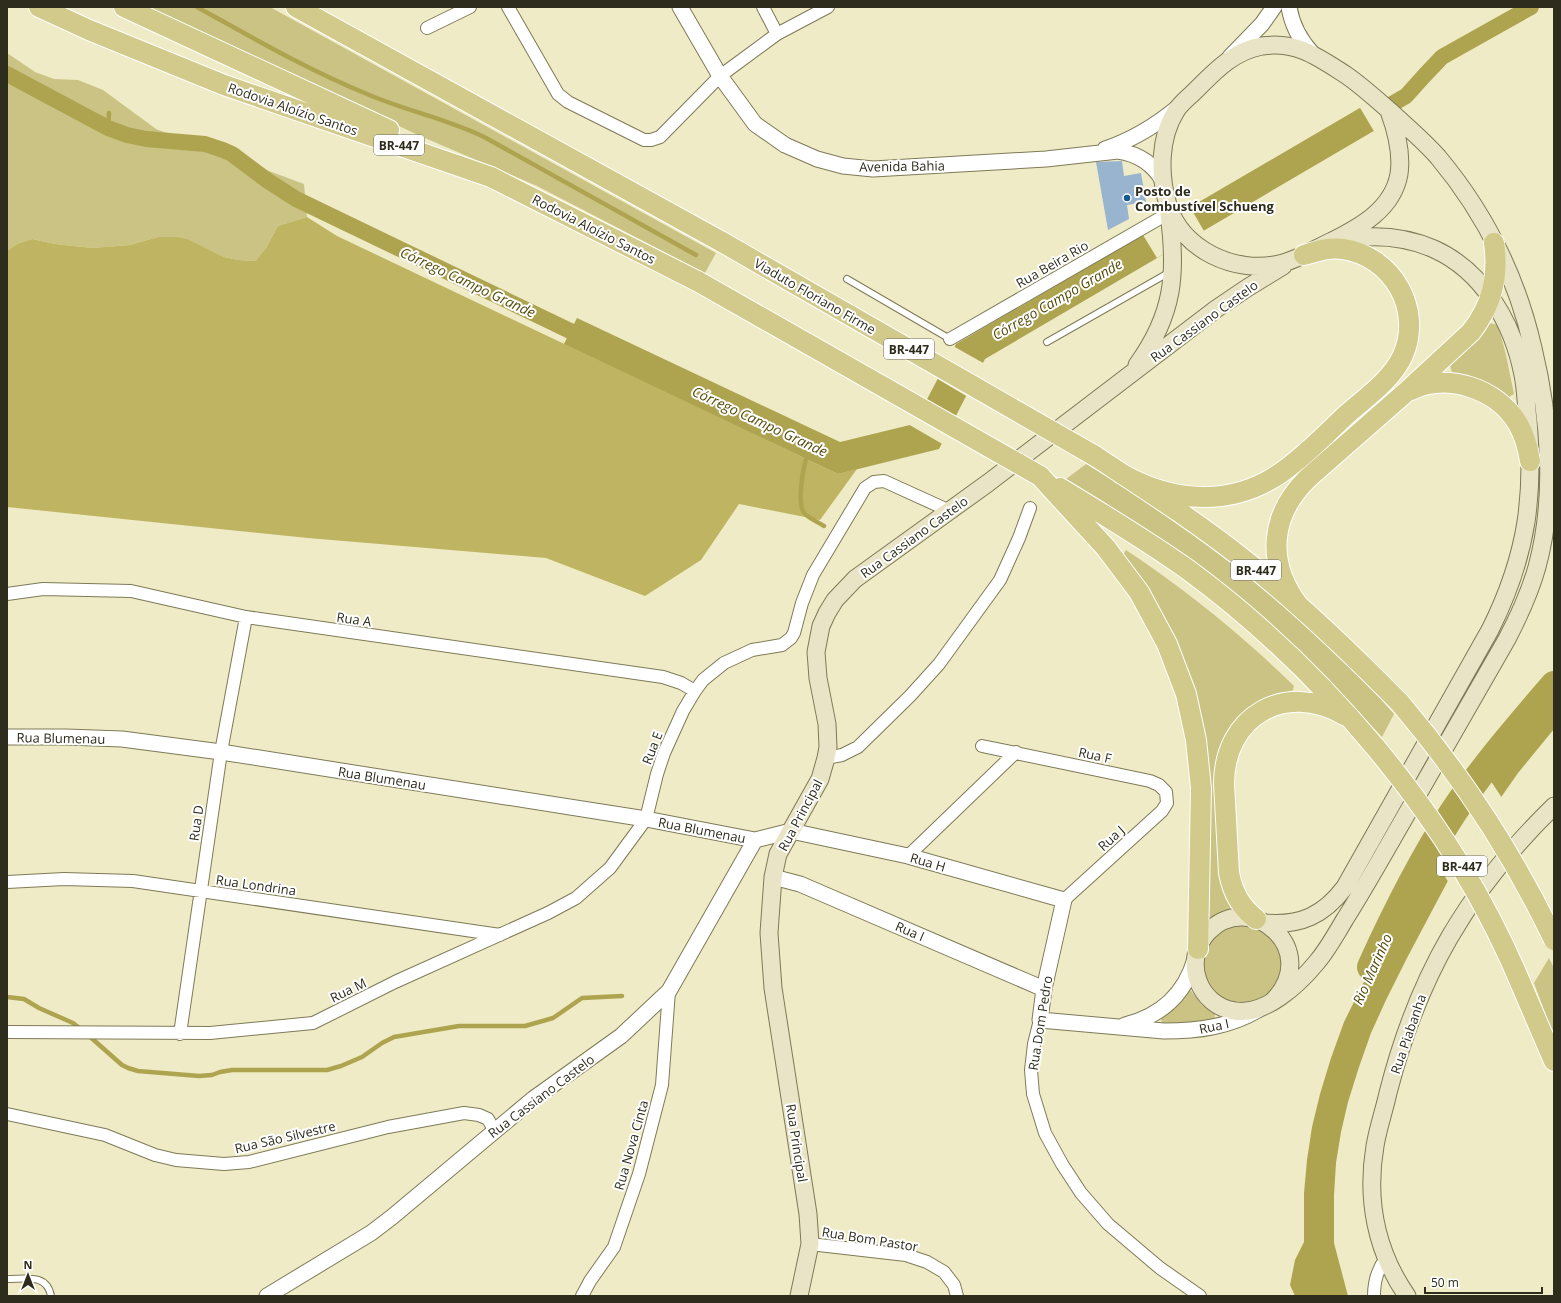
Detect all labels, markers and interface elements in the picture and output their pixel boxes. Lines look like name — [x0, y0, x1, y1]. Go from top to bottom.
street label: Rodovia Aloízio Santos — [226, 78, 360, 140]
road number: BR-447 — [374, 135, 424, 155]
street label: Avenida Bahia — [859, 156, 945, 176]
place label: Posto de Combustível Schueng — [1135, 182, 1275, 215]
street label: Rodovia Aloízio Santos — [529, 190, 659, 268]
marker: Posto de Combustível Schueng — [1122, 193, 1132, 203]
street label: Rua Beira Rio — [1013, 236, 1092, 292]
water label: Córrego Campo Grande — [397, 242, 539, 322]
street label: Viaduto Floriano Firme — [751, 254, 879, 338]
water label: Córrego Campo Grande — [989, 254, 1125, 344]
street label: Rua Cassiano Castelo — [1147, 276, 1262, 366]
road number: BR-447 — [884, 339, 934, 359]
water label: Córrego Campo Grande — [689, 381, 831, 461]
street label: Rua Cassiano Castelo — [857, 492, 972, 582]
road number: BR-447 — [1231, 560, 1281, 580]
street label: Rua A — [336, 608, 373, 630]
street label: Rua Blumenau — [16, 728, 106, 748]
street label: Rua E — [638, 729, 666, 767]
street label: Rua F — [1077, 743, 1113, 767]
street label: Rua Blumenau — [337, 762, 427, 794]
street label: Rua Principal — [774, 776, 826, 854]
street label: Rua D — [185, 804, 207, 842]
street label: Rua Blumenau — [657, 813, 747, 847]
street label: Rua J — [1094, 821, 1128, 855]
street label: Rua H — [908, 848, 948, 876]
road number: BR-447 — [1437, 856, 1487, 876]
street label: Rua Londrina — [215, 870, 297, 900]
street label: Rua I — [893, 917, 927, 945]
water label: Rio Marinho — [1348, 930, 1396, 1007]
street label: Rua M — [327, 974, 369, 1006]
street label: Rua Dom Pedro — [1024, 974, 1056, 1072]
street label: Rua Piabanha — [1386, 992, 1430, 1076]
street label: Rua I — [1197, 1014, 1231, 1038]
street label: Rua Cassiano Castelo — [484, 1050, 598, 1142]
street label: Rua Nova Cinta — [610, 1098, 652, 1192]
street label: Rua Principal — [782, 1103, 812, 1183]
street label: Rua São Silvestre — [233, 1117, 337, 1157]
street label: Rua Bom Pastor — [821, 1223, 920, 1256]
north arrow — [8, 1255, 48, 1295]
text: N — [24, 1257, 32, 1272]
scale bar — [1425, 1269, 1542, 1295]
text: 50 m — [1431, 1274, 1459, 1291]

